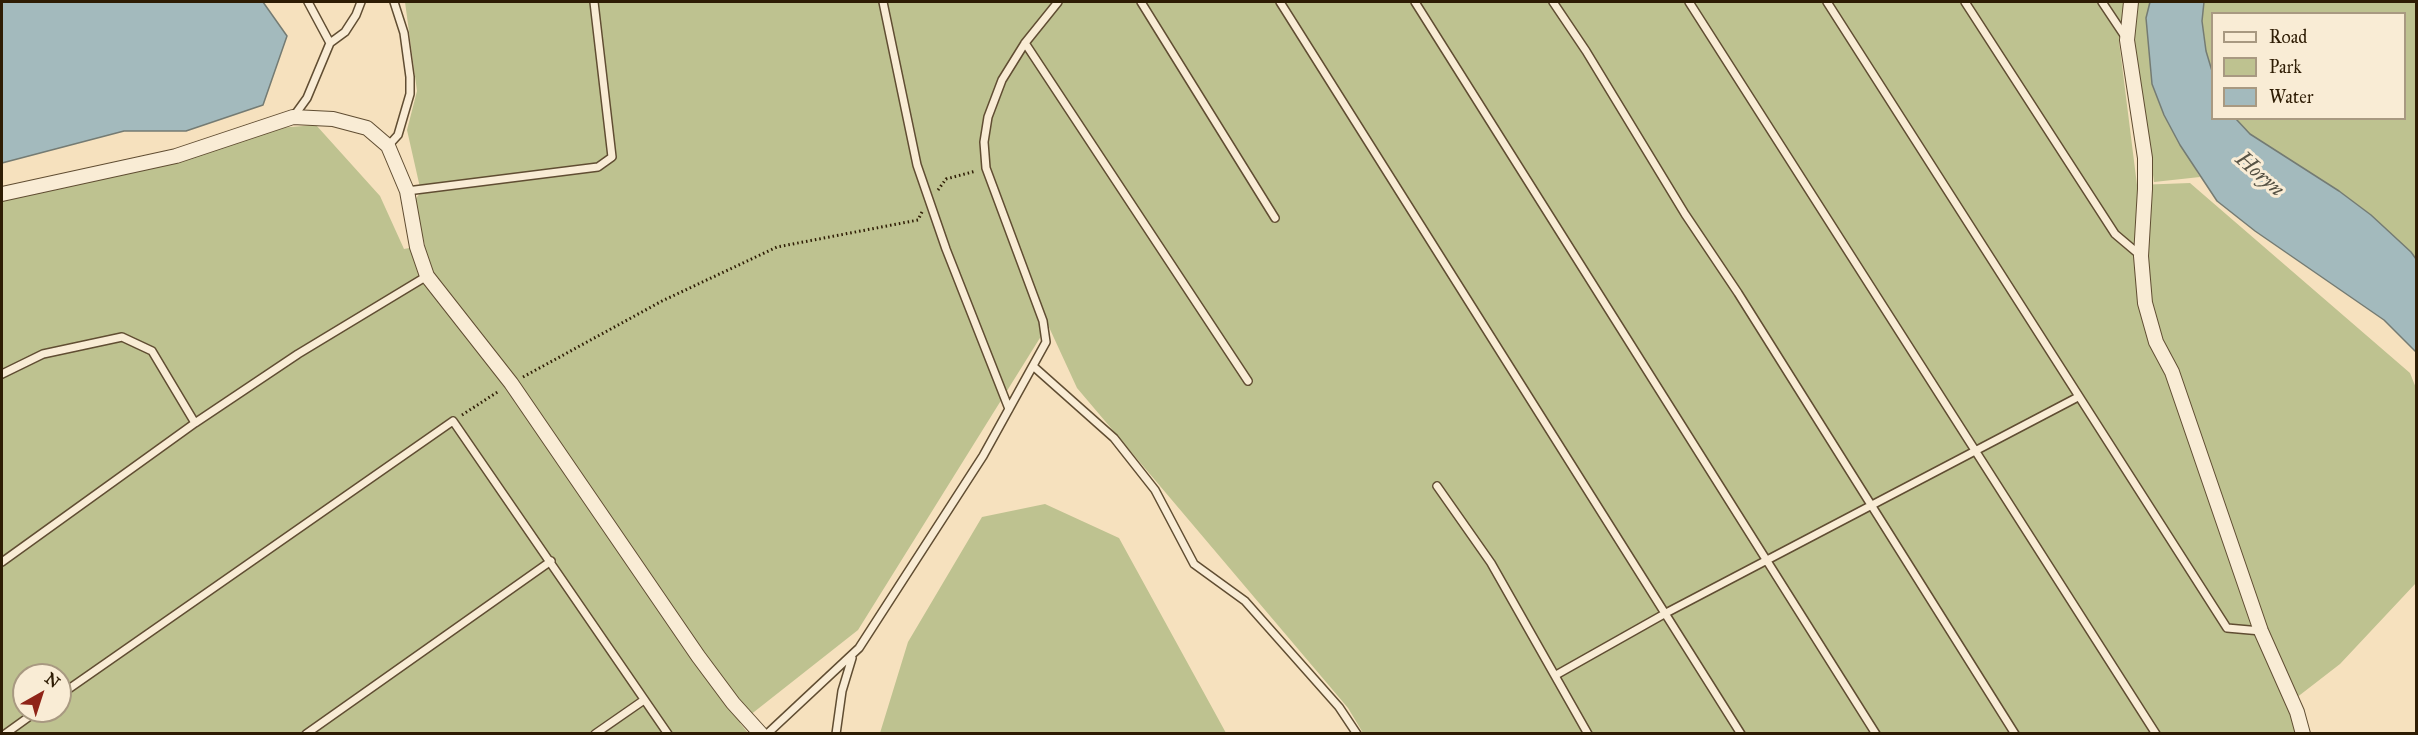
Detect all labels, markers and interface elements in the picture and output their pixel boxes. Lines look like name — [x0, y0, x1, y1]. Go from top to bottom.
legend — [2211, 12, 2406, 120]
text: Road — [2269, 26, 2307, 48]
text: Park — [2269, 56, 2302, 78]
text: Water — [2269, 86, 2313, 108]
water label: Horyn — [2229, 147, 2289, 203]
north arrow — [12, 663, 72, 723]
text: N — [41, 669, 64, 692]

